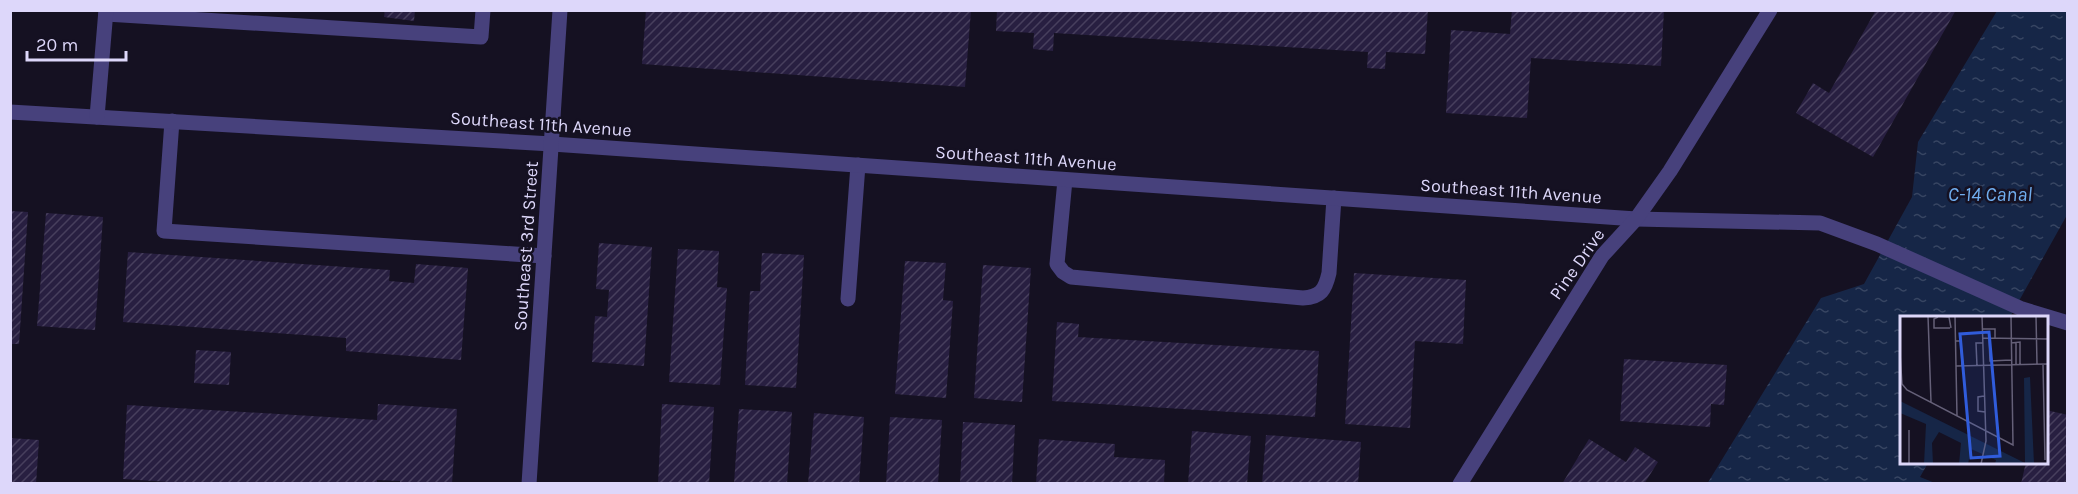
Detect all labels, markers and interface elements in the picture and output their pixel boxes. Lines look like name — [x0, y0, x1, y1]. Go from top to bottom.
scale bar — [27, 24, 126, 62]
text: 20 m — [36, 34, 78, 56]
street label: Southeast 11th Avenue — [449, 107, 633, 141]
street label: Southeast 11th Avenue — [934, 141, 1118, 175]
street label: Southeast 3rd Street — [509, 160, 543, 332]
street label: Southeast 11th Avenue — [1419, 174, 1603, 208]
water label: C-14 Canal — [1948, 183, 2032, 206]
street label: Pine Drive — [1545, 224, 1609, 304]
inset map — [1900, 316, 2048, 464]

